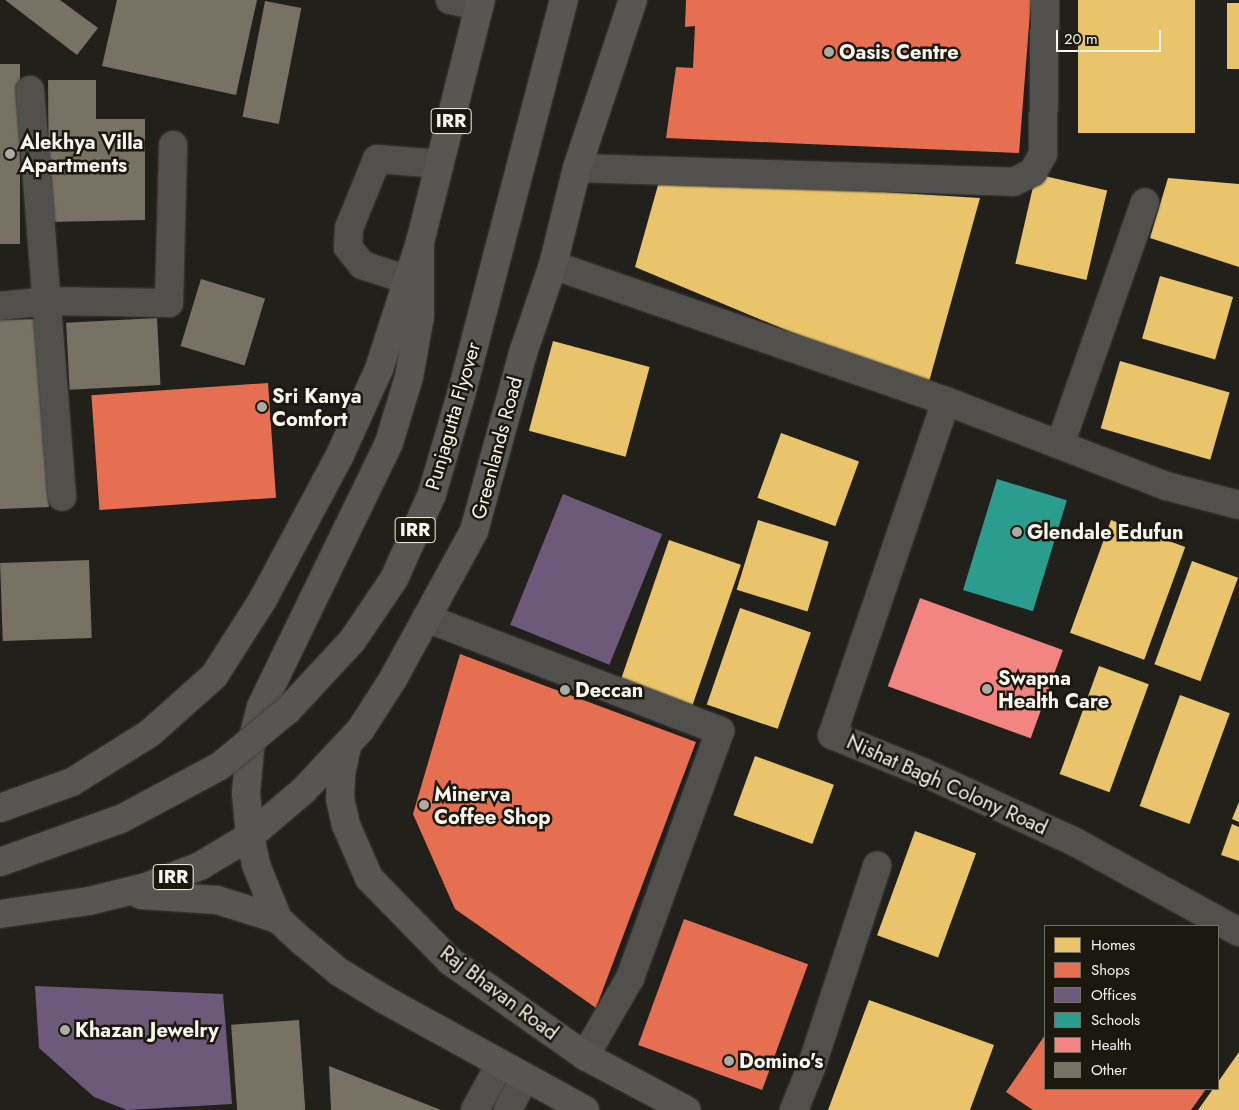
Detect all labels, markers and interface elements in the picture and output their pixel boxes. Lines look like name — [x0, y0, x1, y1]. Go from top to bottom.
scale bar — [1059, 20, 1164, 52]
text: 20 m — [1064, 28, 1098, 50]
place label: Oasis Centre — [839, 40, 959, 64]
marker: Oasis Centre — [823, 46, 835, 58]
road number: IRR — [430, 104, 472, 138]
place label: Alekhya Villa Apartments — [20, 130, 143, 177]
marker: Alekhya Villa Apartments — [4, 148, 16, 160]
street label: Punjagutta Flyover — [420, 339, 486, 493]
street label: Greenlands Road — [466, 374, 528, 522]
place label: Sri Kanya Comfort — [272, 384, 362, 431]
marker: Sri Kanya Comfort — [256, 401, 268, 413]
road number: IRR — [394, 514, 436, 546]
place label: Glendale Edufun — [1027, 520, 1183, 544]
marker: Glendale Edufun — [1011, 526, 1023, 538]
place label: Swapna Health Care — [998, 666, 1109, 713]
place label: Deccan — [575, 678, 643, 702]
marker: Swapna Health Care — [980, 682, 994, 696]
marker: Deccan — [559, 684, 571, 696]
street label: Nishat Bagh Colony Road — [843, 730, 1051, 840]
place label: Minerva Coffee Shop — [434, 782, 551, 829]
marker: Minerva Coffee Shop — [418, 799, 430, 811]
road number: IRR — [152, 860, 194, 894]
legend — [1044, 925, 1219, 1090]
text: Homes — [1091, 934, 1135, 956]
street label: Raj Bhavan Road — [435, 941, 563, 1045]
text: Shops — [1091, 959, 1130, 981]
text: Offices — [1091, 984, 1136, 1006]
text: Schools — [1091, 1009, 1140, 1031]
place label: Khazan Jewelry — [75, 1018, 219, 1042]
marker: Khazan Jewelry — [59, 1024, 71, 1036]
text: Health — [1091, 1034, 1132, 1056]
place label: Domino's — [739, 1049, 823, 1073]
marker: Domino's — [723, 1055, 735, 1067]
text: Other — [1091, 1059, 1127, 1081]

